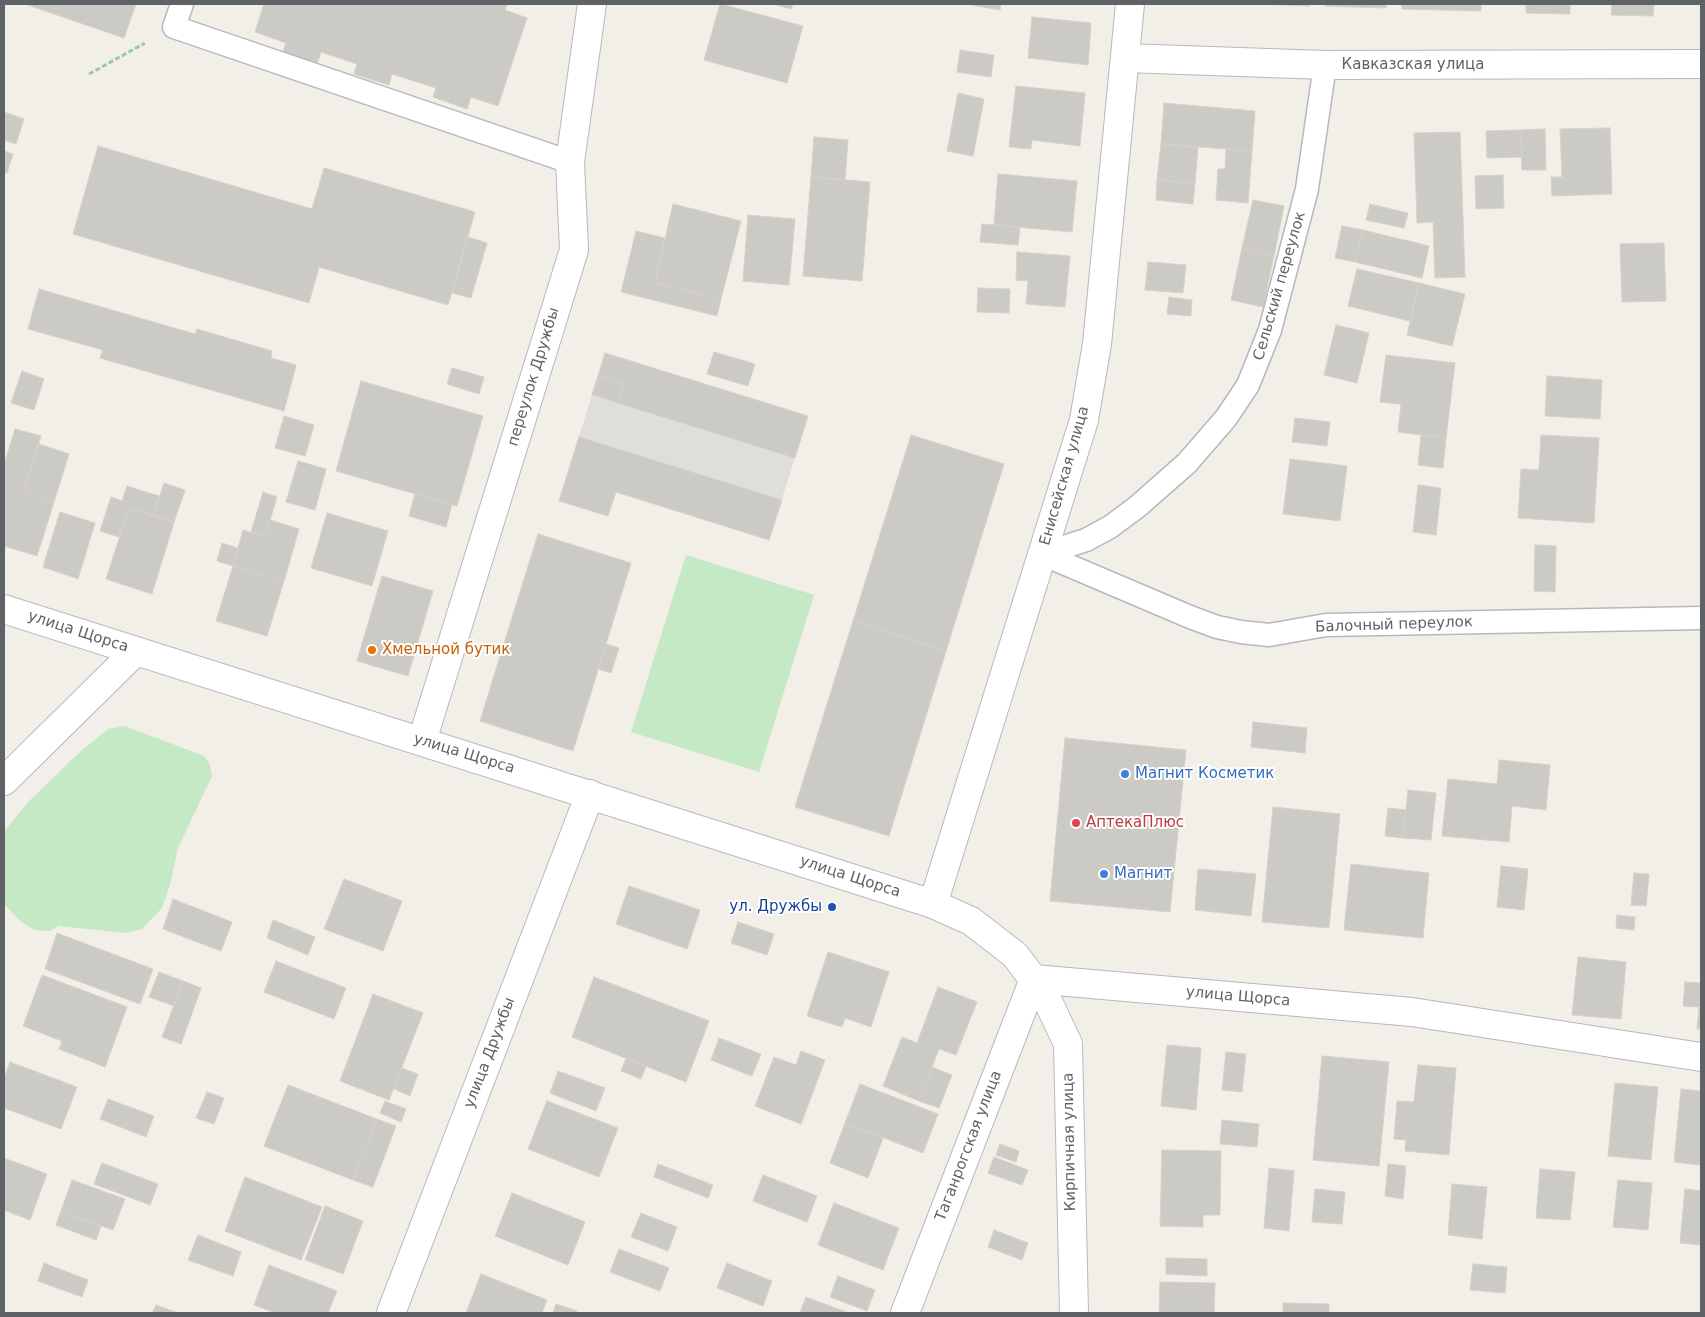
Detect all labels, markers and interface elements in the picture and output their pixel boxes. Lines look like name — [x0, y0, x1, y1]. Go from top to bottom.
street label: Кавказская улица — [1342, 56, 1484, 74]
street label: Сельский переулок — [1250, 209, 1310, 363]
street label: переулок Дружбы — [504, 306, 564, 448]
street label: Енисейская улица — [1036, 404, 1094, 548]
street label: улица Щорса — [25, 607, 131, 657]
street label: Балочный переулок — [1315, 613, 1473, 637]
place label: Хмельной бутик — [382, 641, 510, 659]
marker: Хмельной бутик — [366, 644, 378, 656]
street label: улица Щорса — [411, 730, 517, 778]
place label: Магнит Косметик — [1135, 765, 1274, 783]
marker: Магнит Косметик — [1119, 768, 1131, 780]
place label: АптекаПлюс — [1086, 814, 1184, 832]
marker: АптекаПлюс — [1070, 817, 1082, 829]
street label: улица Щорса — [797, 852, 903, 902]
place label: Магнит — [1114, 865, 1172, 883]
marker: Магнит — [1098, 868, 1110, 880]
place label: ул. Дружбы — [729, 898, 822, 916]
marker: ул. Дружбы — [826, 901, 838, 913]
street label: улица Щорса — [1185, 983, 1291, 1011]
street label: улица Дружбы — [461, 995, 519, 1111]
street label: Таганрогская улица — [932, 1068, 1006, 1224]
street label: Кирпичная улица — [1060, 1072, 1080, 1212]

